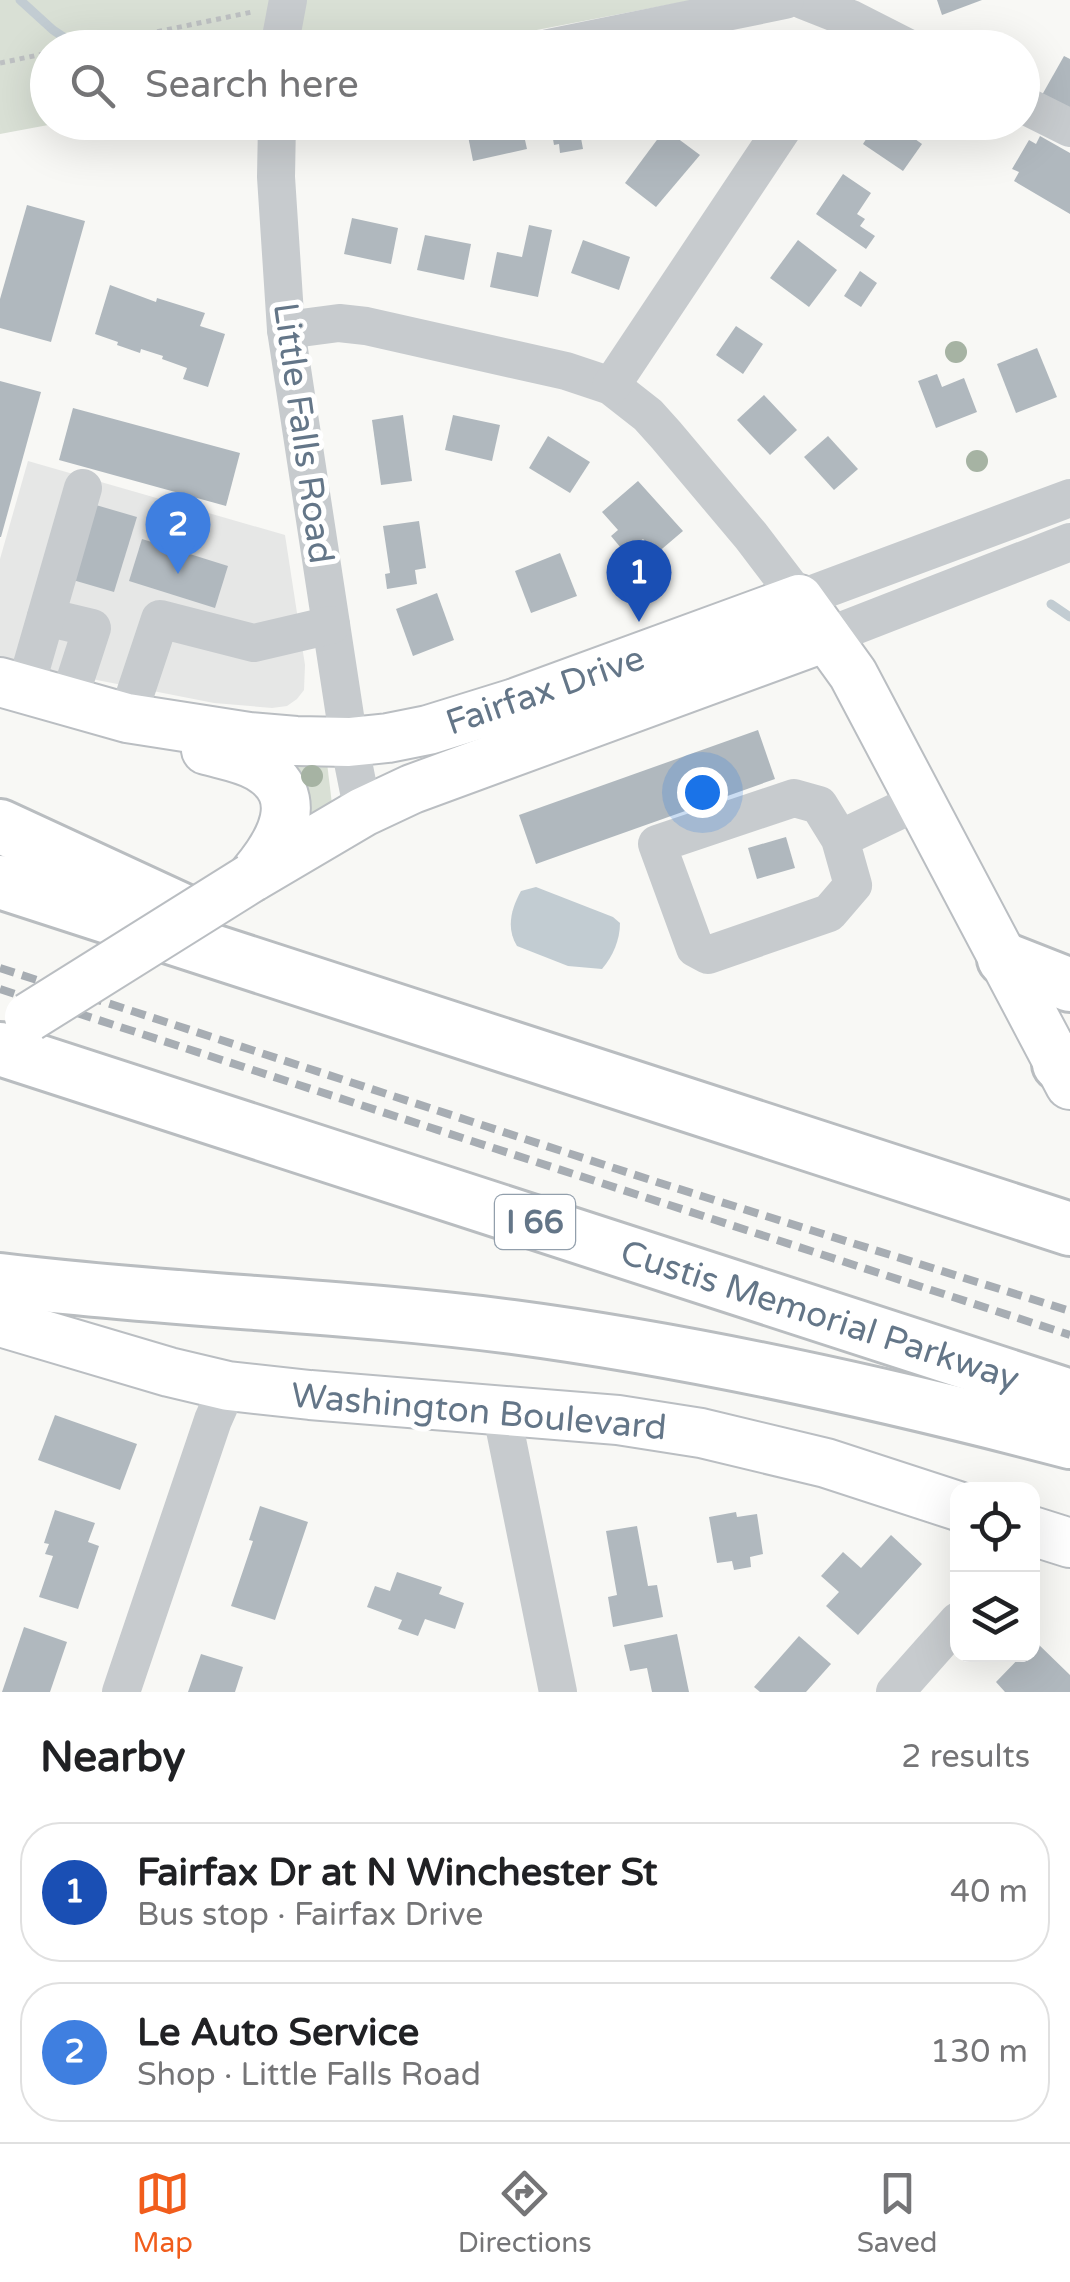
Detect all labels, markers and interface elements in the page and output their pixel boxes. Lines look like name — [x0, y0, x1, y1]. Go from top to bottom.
search box — [30, 30, 1040, 140]
icon: search — [65, 58, 120, 113]
text: Search here — [145, 62, 359, 108]
street label: Little Falls Road — [264, 300, 342, 566]
pin: 2 — [146, 492, 210, 574]
pin: 1 — [606, 540, 672, 622]
street label: Fairfax Drive — [441, 637, 650, 745]
your location — [677, 767, 728, 818]
road number: I 66 — [495, 1195, 575, 1249]
street label: Custis Memorial Parkway — [615, 1232, 1024, 1400]
street label: Washington Boulevard — [289, 1375, 668, 1449]
map controls — [950, 1482, 1040, 1662]
button: locate — [950, 1482, 1040, 1572]
button: layers — [950, 1572, 1040, 1662]
text: Nearby — [40, 1732, 185, 1783]
text: 2 results — [901, 1738, 1030, 1776]
text: Fairfax Dr at N Winchester St — [137, 1850, 658, 1896]
text: 1 — [64, 1873, 85, 1911]
text: 40 m — [950, 1873, 1028, 1911]
text: Bus stop · Fairfax Drive — [137, 1896, 483, 1934]
text: Le Auto Service — [137, 2010, 419, 2056]
text: 2 — [64, 2033, 85, 2071]
text: 130 m — [930, 2033, 1028, 2071]
text: Shop · Little Falls Road — [137, 2056, 481, 2094]
tab: Map — [132, 2166, 193, 2260]
tab: Directions — [458, 2166, 592, 2260]
tab: Saved — [857, 2166, 938, 2260]

